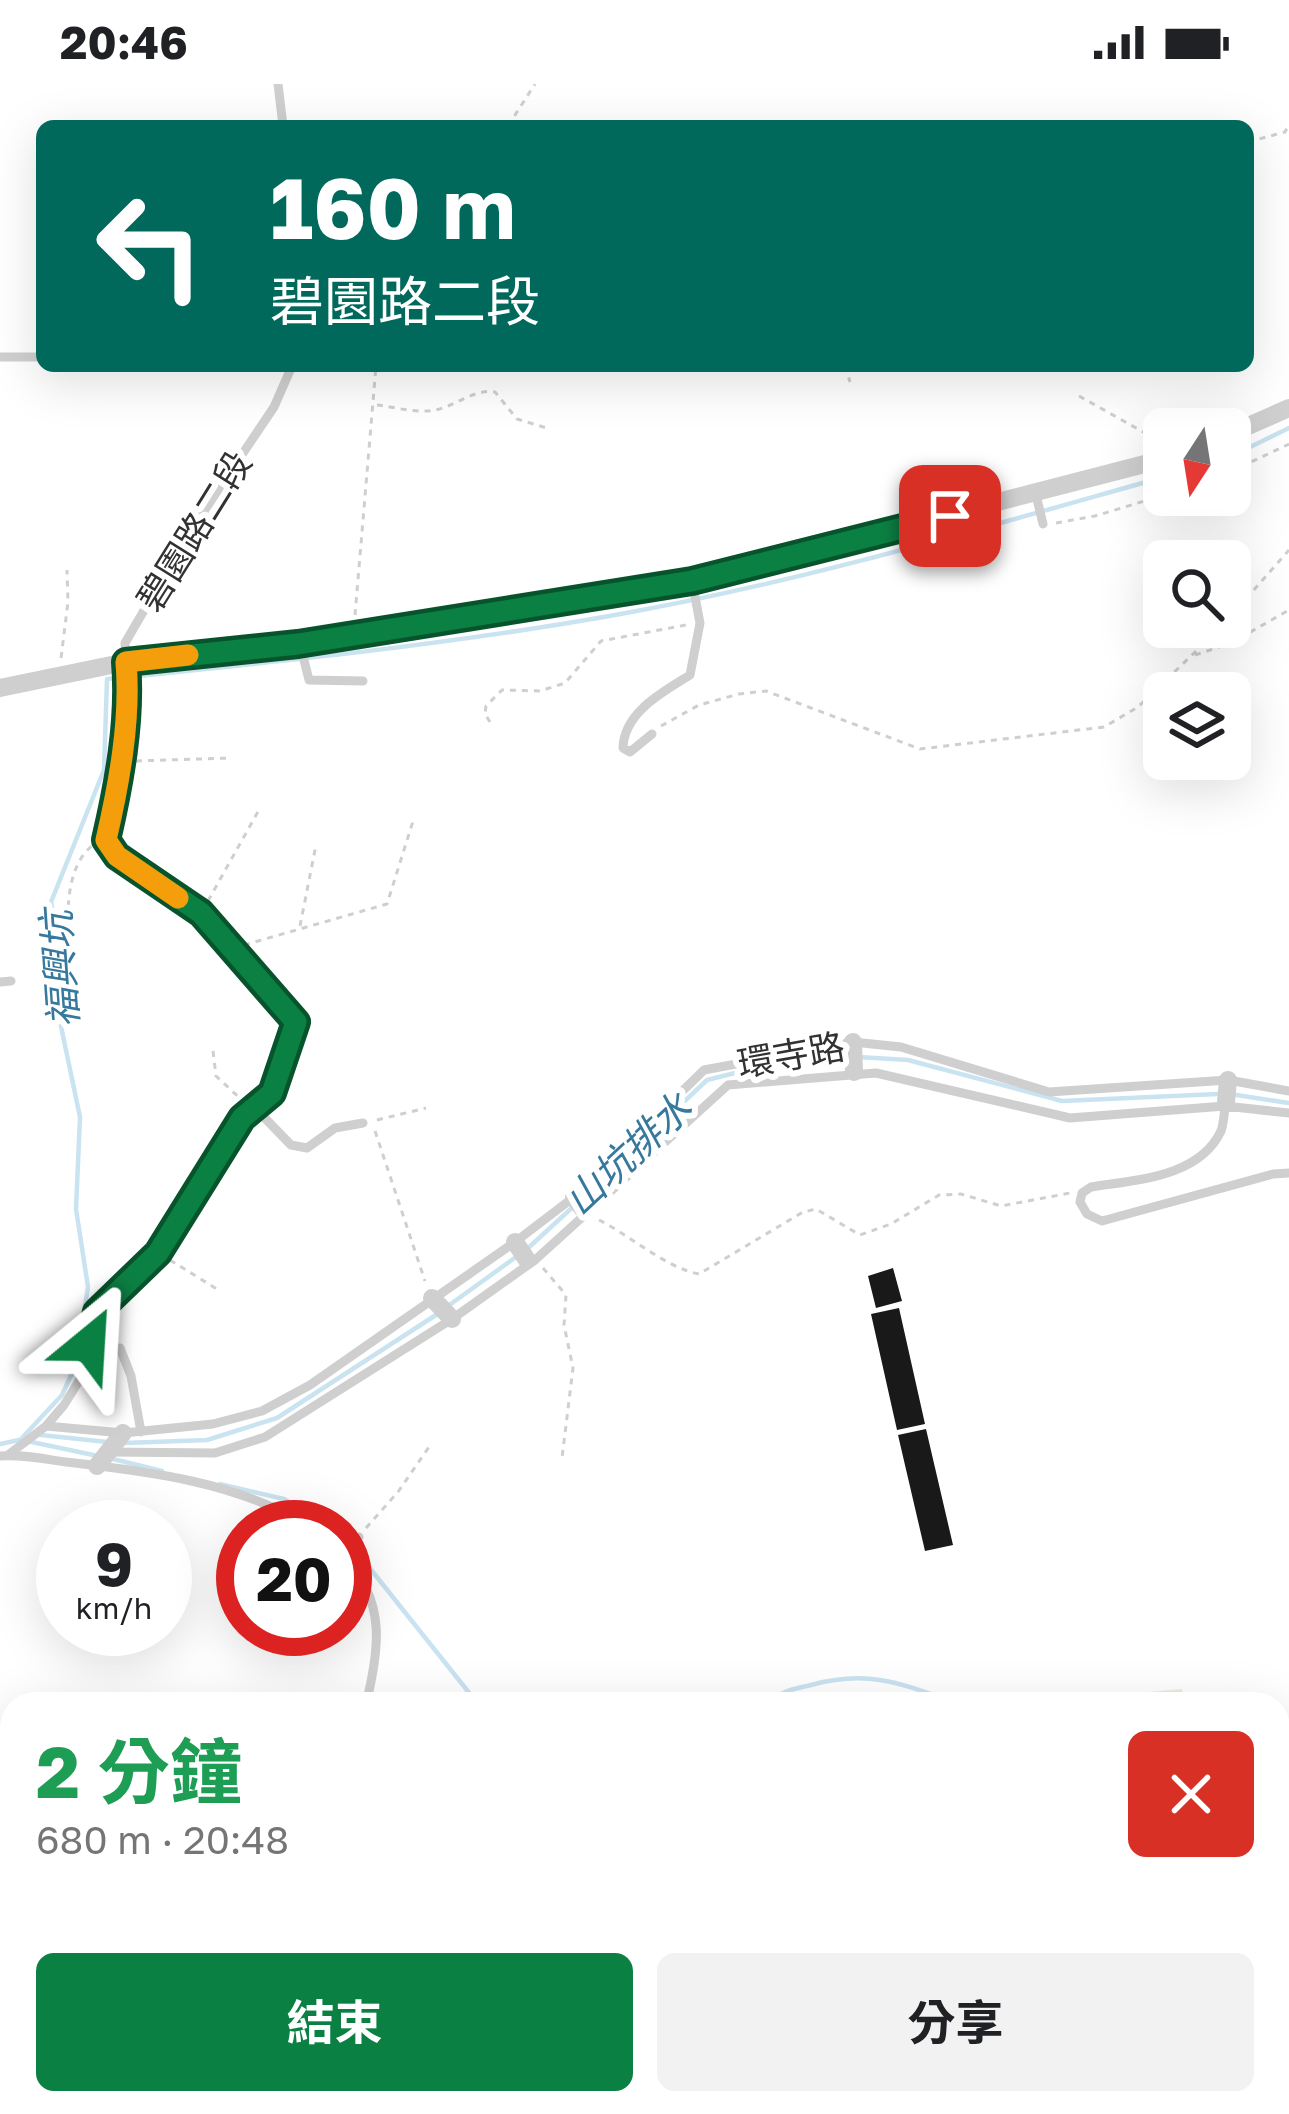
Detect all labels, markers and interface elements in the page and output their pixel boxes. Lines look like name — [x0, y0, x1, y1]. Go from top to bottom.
text: 20:46 — [60, 15, 188, 69]
text: 160 m — [270, 157, 516, 257]
icon: left — [72, 168, 228, 324]
text: 碧園路二段 — [270, 268, 540, 333]
north arrow — [1143, 408, 1251, 516]
map controls — [1143, 408, 1251, 780]
street label: 碧園路二段 — [128, 443, 260, 618]
pin — [899, 465, 1001, 567]
icon: arrive — [917, 483, 983, 549]
button: search — [1143, 540, 1251, 648]
button: layers — [1143, 672, 1251, 780]
water label: 福興坑 — [32, 904, 87, 1029]
street label: 環寺路 — [734, 1024, 848, 1085]
water label: 山坑排水 — [555, 1082, 702, 1224]
position arrow — [26, 1281, 152, 1407]
speed limit sign: 20 — [216, 1500, 372, 1656]
text: 9 — [95, 1527, 133, 1599]
text: km/h — [76, 1590, 152, 1626]
text: 2 分鐘 — [36, 1727, 242, 1814]
button: close — [1128, 1731, 1254, 1857]
text: 680 m · 20:48 — [36, 1816, 289, 1863]
button: 結束 — [36, 1953, 633, 2091]
button: 分享 — [657, 1953, 1254, 2091]

